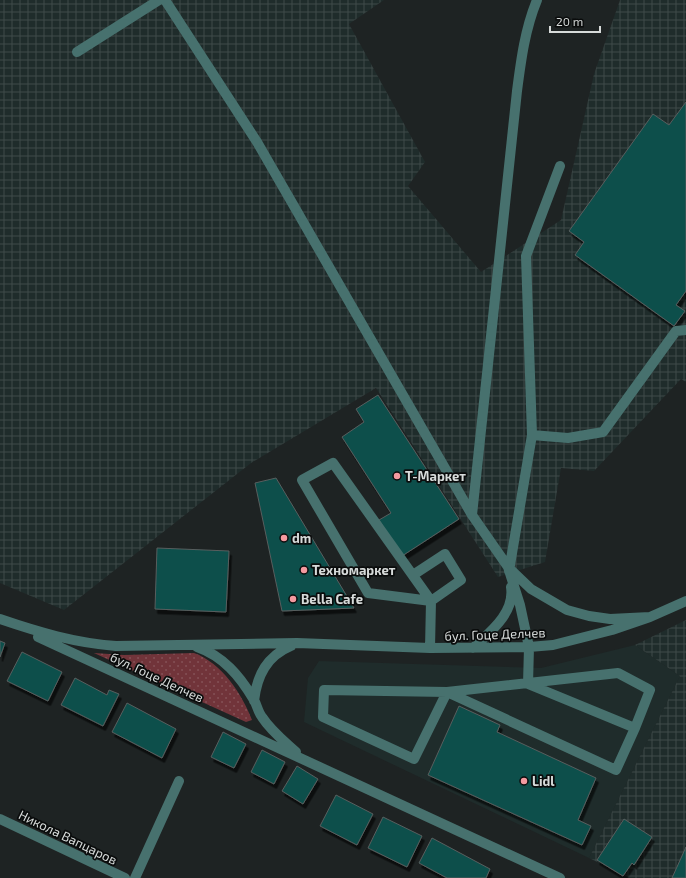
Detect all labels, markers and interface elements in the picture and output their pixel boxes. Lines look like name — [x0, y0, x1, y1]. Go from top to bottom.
scale bar — [550, 8, 600, 34]
text: 20 m — [556, 14, 583, 28]
place label: Т-Маркет — [405, 468, 466, 484]
marker: Т-Маркет — [392, 471, 402, 481]
place label: dm — [292, 530, 311, 546]
marker: dm — [279, 533, 289, 543]
place label: Техномаркет — [312, 562, 396, 578]
marker: Техномаркет — [299, 565, 309, 575]
place label: Bella Cafe — [301, 591, 363, 607]
marker: Bella Cafe — [288, 594, 298, 604]
street label: бул. Гоце Делчев — [444, 624, 546, 644]
street label: бул. Гоце Делчев — [108, 648, 206, 706]
place label: Lidl — [532, 773, 555, 789]
marker: Lidl — [519, 776, 529, 786]
street label: Никола Вапцаров — [16, 806, 120, 868]

